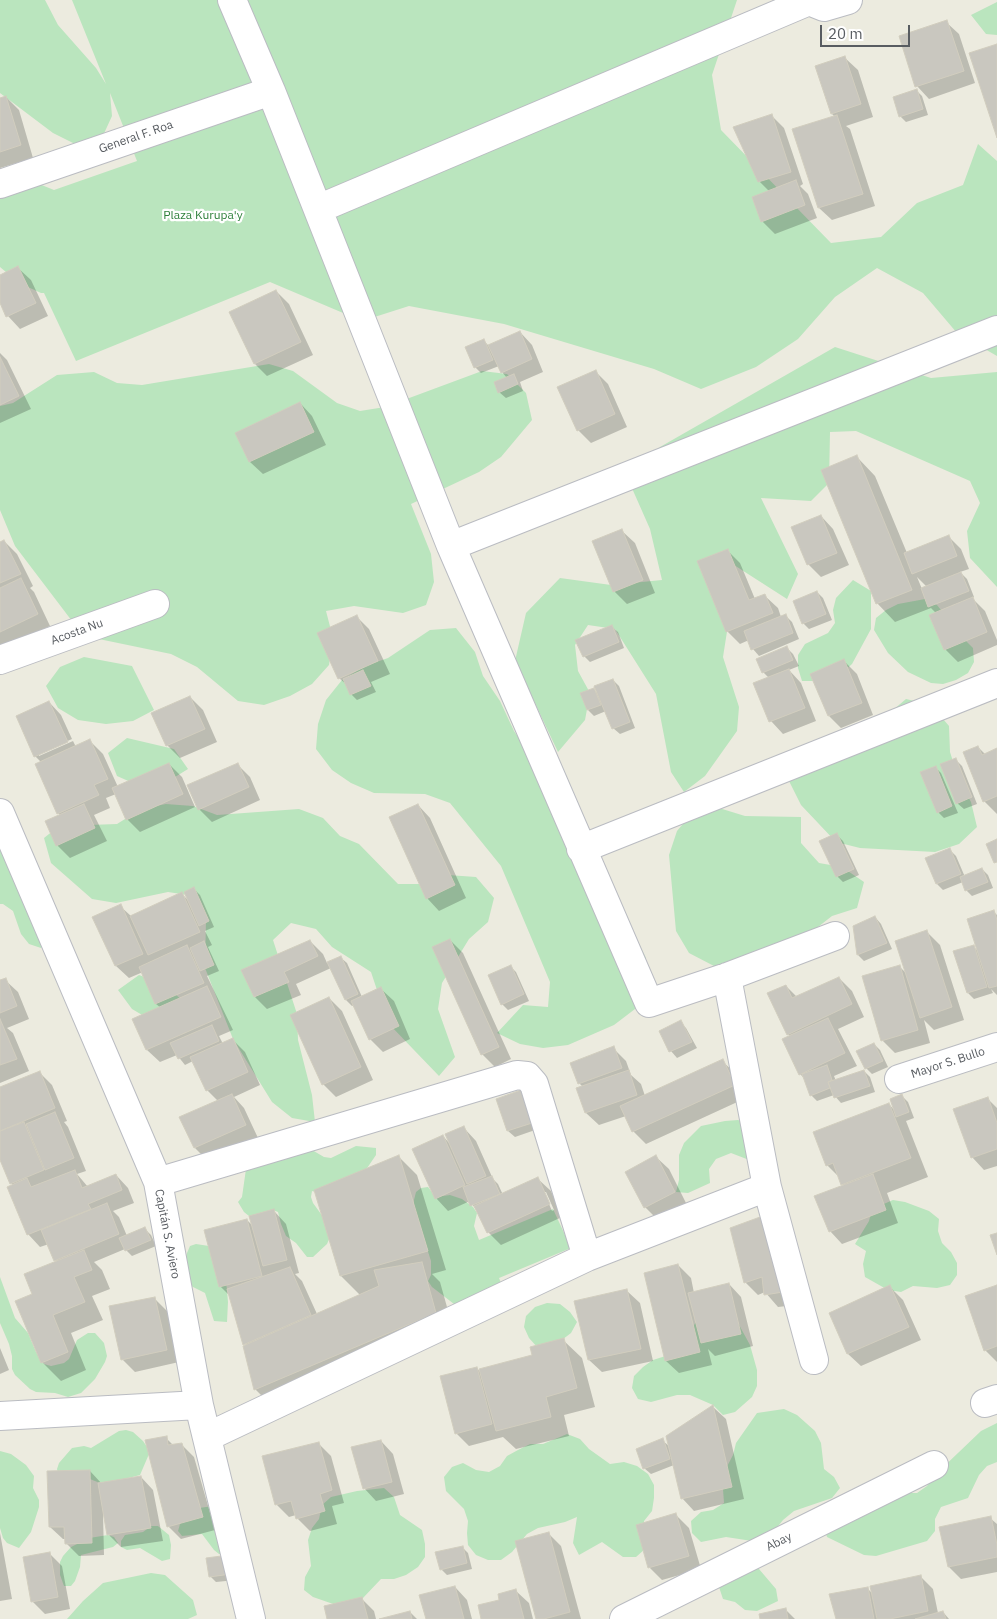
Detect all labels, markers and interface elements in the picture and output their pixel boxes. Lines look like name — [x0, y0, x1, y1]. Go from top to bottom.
scale bar — [822, 15, 912, 47]
text: 20 m — [828, 24, 863, 43]
street label: General F. Roa — [97, 118, 175, 156]
park label: Plaza Kurupa'y — [163, 209, 243, 223]
street label: Acosta Nu — [49, 616, 105, 648]
street label: Mayor S. Bullo — [909, 1044, 987, 1082]
street label: Capitán S. Aviero — [151, 1188, 183, 1280]
street label: Abay — [764, 1530, 794, 1554]

